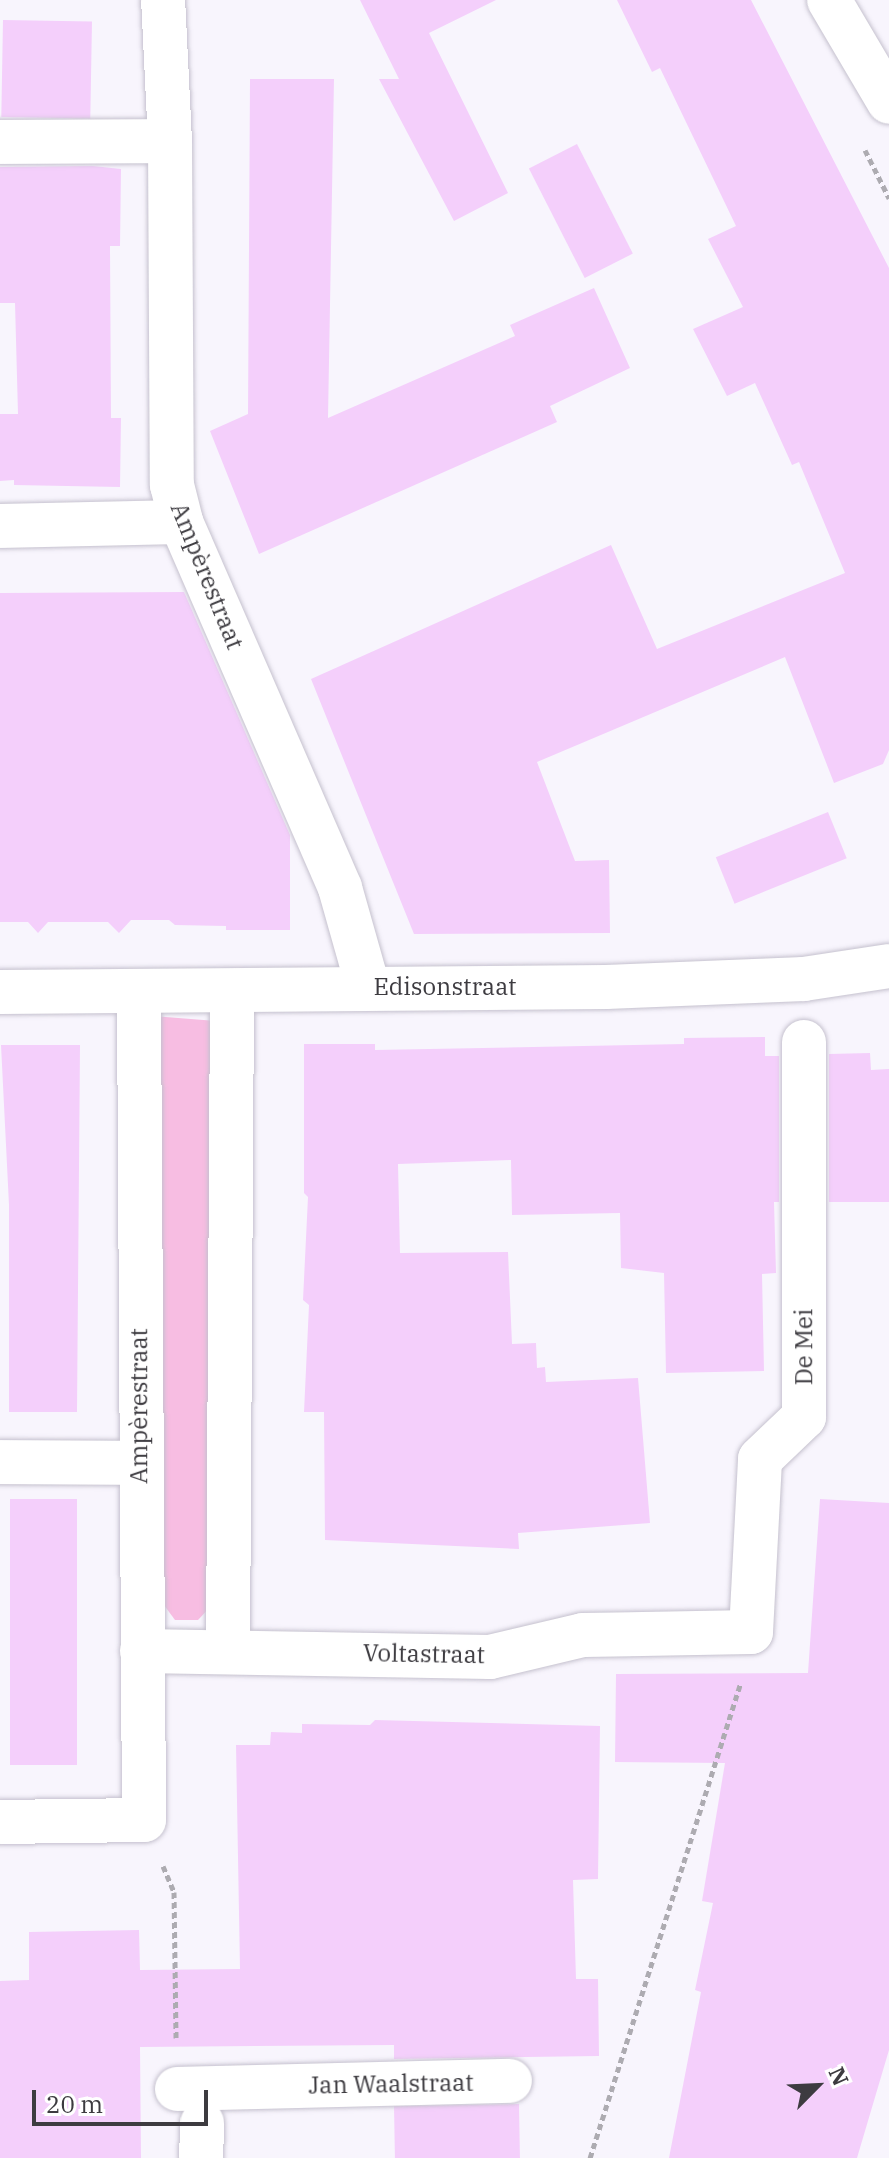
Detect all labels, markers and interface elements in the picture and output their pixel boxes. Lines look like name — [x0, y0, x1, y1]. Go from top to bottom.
street label: Ampèrestraat — [164, 498, 250, 654]
street label: Edisonstraat — [374, 973, 516, 1001]
street label: De Mei — [790, 1309, 818, 1385]
street label: Ampèrestraat — [125, 1328, 153, 1484]
street label: Voltastraat — [363, 1639, 485, 1669]
north arrow — [777, 2046, 857, 2126]
text: N — [823, 2062, 856, 2090]
street label: Jan Waalstraat — [308, 2068, 474, 2100]
scale bar — [36, 2074, 212, 2124]
text: 20 m — [46, 2088, 103, 2120]

